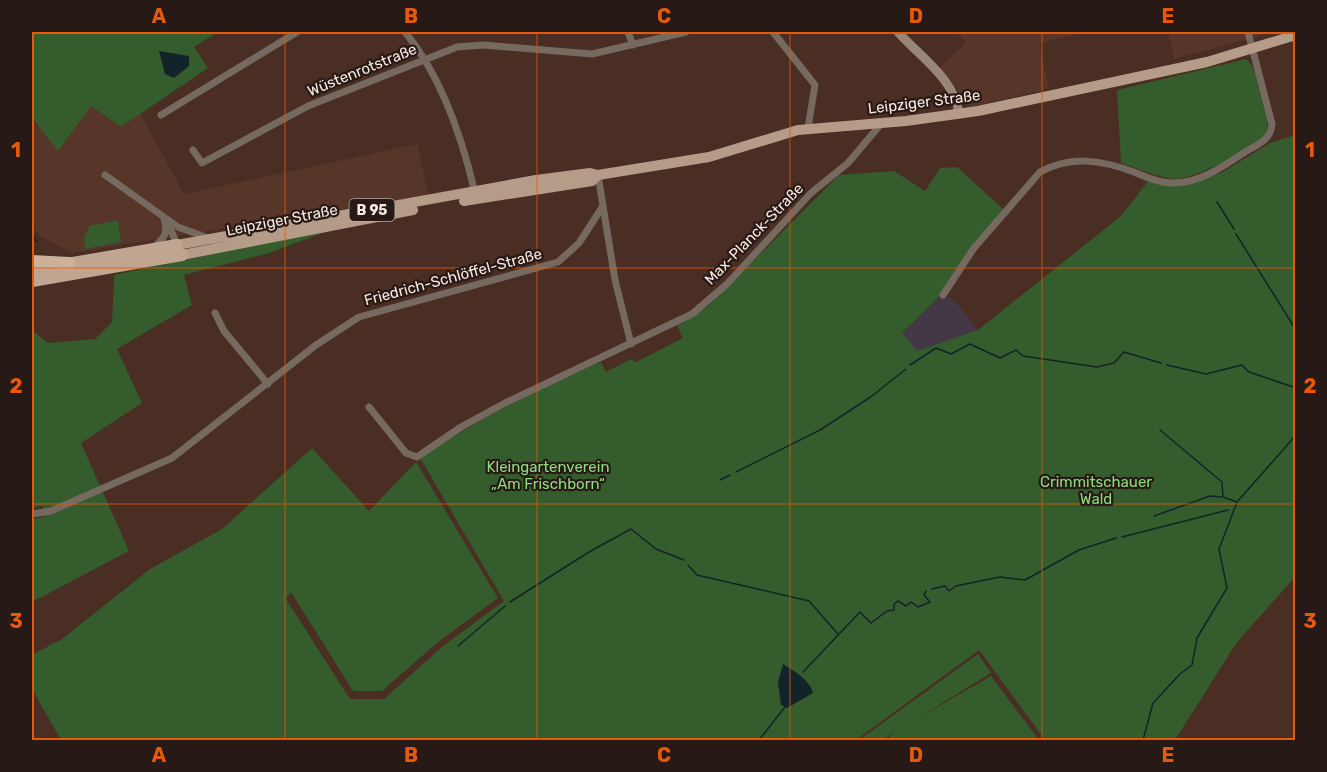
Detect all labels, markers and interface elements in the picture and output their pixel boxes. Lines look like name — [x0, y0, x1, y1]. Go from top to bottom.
text: A — [152, 4, 167, 28]
text: B — [404, 4, 418, 28]
text: C — [657, 4, 671, 28]
text: D — [909, 4, 923, 28]
text: E — [1162, 4, 1174, 28]
street label: Wüstenrotstraße — [305, 40, 419, 100]
street label: Leipziger Straße — [867, 86, 981, 118]
text: 1 — [11, 138, 21, 162]
text: 1 — [1305, 138, 1315, 162]
street label: Max-Planck-Straße — [701, 179, 807, 289]
road number: B 95 — [350, 199, 394, 221]
street label: Leipziger Straße — [225, 200, 339, 240]
street label: Friedrich-Schlöffel-Straße — [362, 245, 544, 309]
text: 2 — [10, 374, 23, 398]
text: 2 — [1304, 374, 1317, 398]
park label: Kleingartenverein „Am Frischborn“ — [487, 458, 609, 493]
park label: Crimmitschauer Wald — [1040, 473, 1152, 508]
text: 3 — [9, 609, 23, 633]
text: 3 — [1303, 609, 1317, 633]
text: A — [152, 743, 167, 767]
text: B — [404, 743, 418, 767]
text: C — [657, 743, 671, 767]
text: D — [909, 743, 923, 767]
text: E — [1162, 743, 1174, 767]

